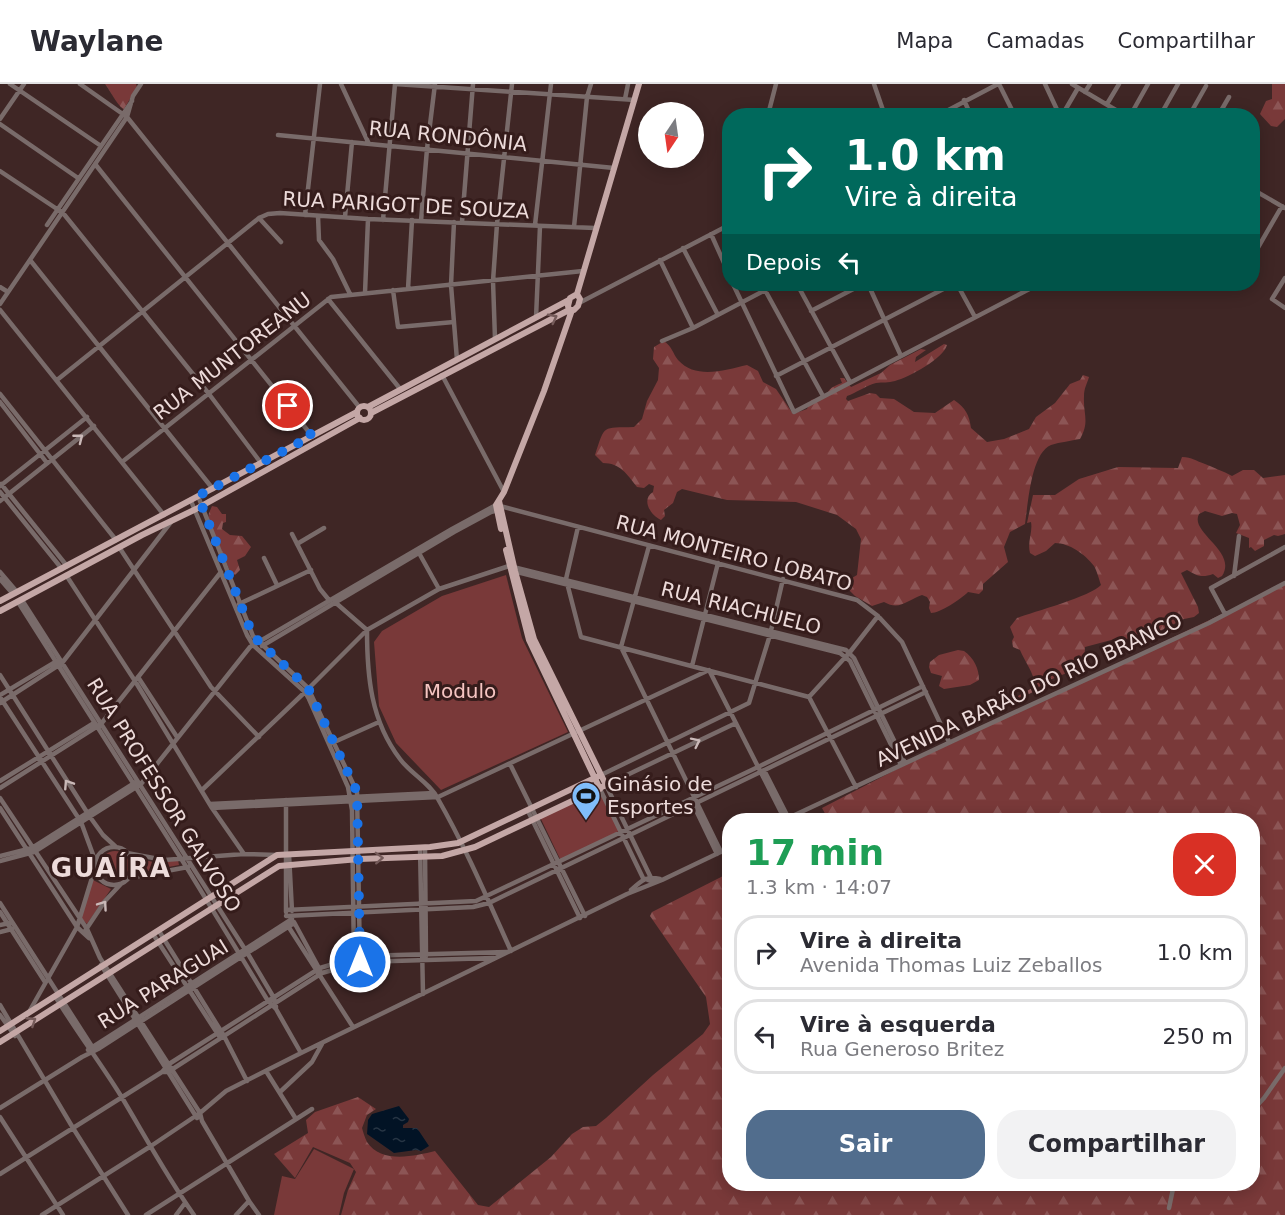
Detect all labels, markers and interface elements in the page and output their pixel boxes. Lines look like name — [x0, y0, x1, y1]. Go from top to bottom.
text: Waylane — [30, 25, 164, 58]
text: Mapa — [896, 29, 953, 53]
text: Camadas — [986, 29, 1084, 53]
text: Compartilhar — [1117, 29, 1255, 53]
north arrow — [638, 102, 704, 168]
map controls — [638, 102, 704, 168]
street label: RUA RONDÔNIA — [368, 116, 529, 156]
text: 1.0 km — [845, 131, 1006, 180]
icon: right — [746, 132, 824, 210]
text: Vire à direita — [845, 181, 1018, 212]
street label: RUA PARIGOT DE SOUZA — [282, 187, 530, 223]
icon: left — [833, 246, 866, 279]
text: Depois — [746, 250, 821, 275]
street label: RUA MUNTOREANU — [148, 287, 316, 425]
one-way arrow — [546, 313, 557, 325]
pin — [262, 380, 313, 431]
icon: arrive — [271, 389, 304, 422]
one-way arrow — [72, 435, 83, 446]
street label: RUA MONTEIRO LOBATO — [613, 510, 855, 596]
street label: RUA RIACHUELO — [658, 576, 824, 640]
street label: AVENIDA BARÃO DO RIO BRANCO — [872, 608, 1186, 772]
street label: RUA PROFESSOR GALVOSO — [82, 674, 246, 916]
park label: Modulo — [424, 679, 496, 703]
one-way arrow — [690, 738, 701, 750]
place label: Ginásio de Esportes — [607, 772, 713, 819]
one-way arrow — [64, 780, 76, 790]
sports icon: Ginásio de Esportes — [570, 780, 602, 822]
text: 17 min — [746, 832, 884, 873]
button: close — [1173, 833, 1236, 896]
district label: GUAÍRA — [51, 852, 171, 883]
one-way arrow — [375, 852, 384, 865]
text: 1.3 km · 14:07 — [746, 875, 892, 899]
one-way arrow — [96, 901, 107, 912]
text: Vire à direita — [800, 928, 962, 953]
position arrow — [328, 930, 392, 994]
street label: RUA PARAGUAI — [93, 934, 233, 1034]
icon: right — [749, 936, 782, 969]
text: 1.0 km — [1157, 940, 1233, 965]
text: Avenida Thomas Luiz Zeballos — [800, 953, 1102, 977]
text: Vire à esquerda — [800, 1012, 996, 1037]
one-way arrow — [25, 1017, 36, 1028]
icon: left — [749, 1020, 782, 1053]
text: 250 m — [1163, 1024, 1233, 1049]
text: Rua Generoso Britez — [800, 1037, 1004, 1061]
button: Sair — [746, 1110, 985, 1179]
button: Compartilhar — [997, 1110, 1236, 1179]

